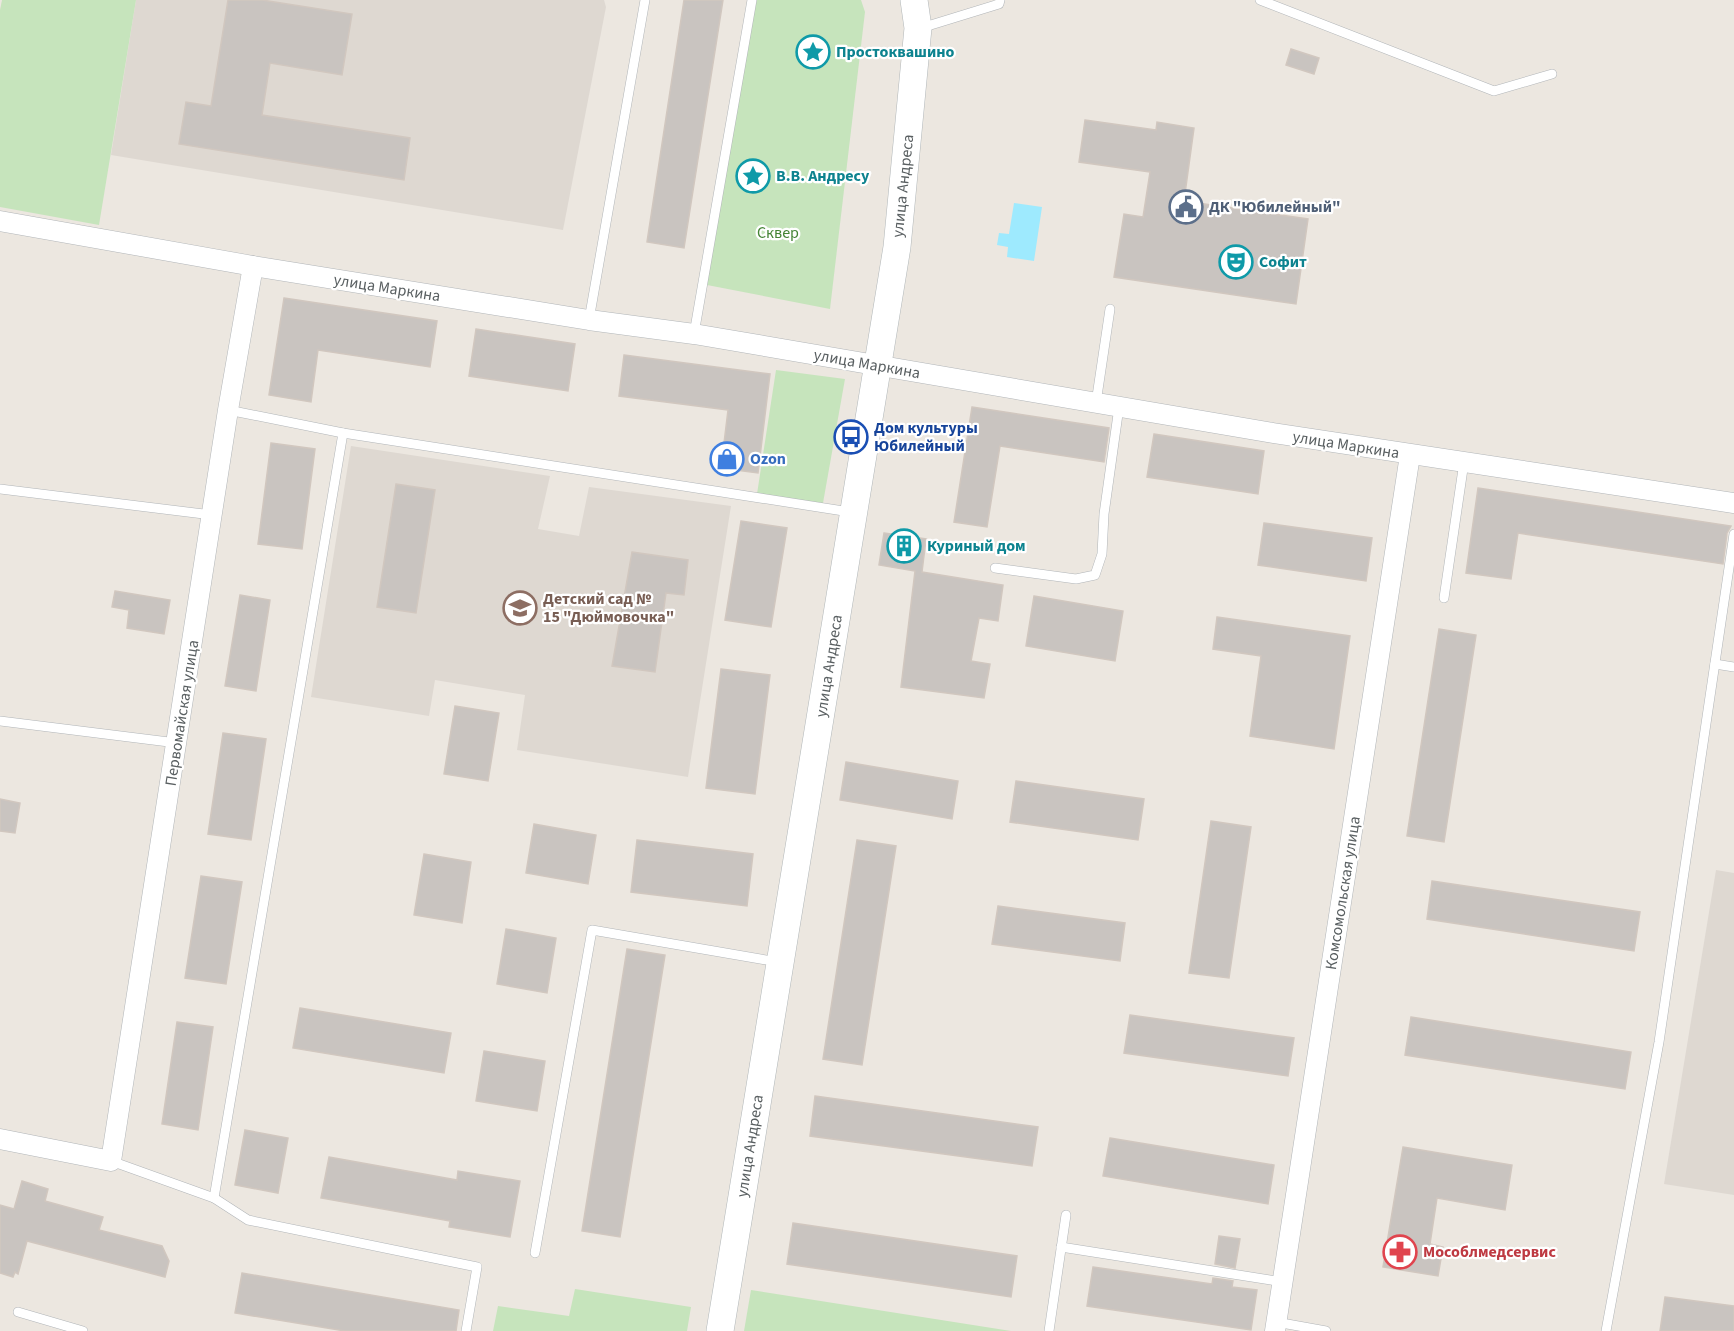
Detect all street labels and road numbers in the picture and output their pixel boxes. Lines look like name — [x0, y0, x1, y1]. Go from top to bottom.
street label: улица Андреса — [887, 133, 919, 239]
street label: улица Маркина — [332, 269, 442, 307]
street label: улица Маркина — [812, 344, 922, 384]
street label: улица Маркина — [1291, 426, 1401, 464]
street label: улица Андреса — [810, 613, 848, 719]
street label: Первомайская улица — [160, 638, 204, 788]
street label: Комсомольская улица — [1320, 815, 1366, 971]
street label: улица Андреса — [731, 1093, 769, 1199]

